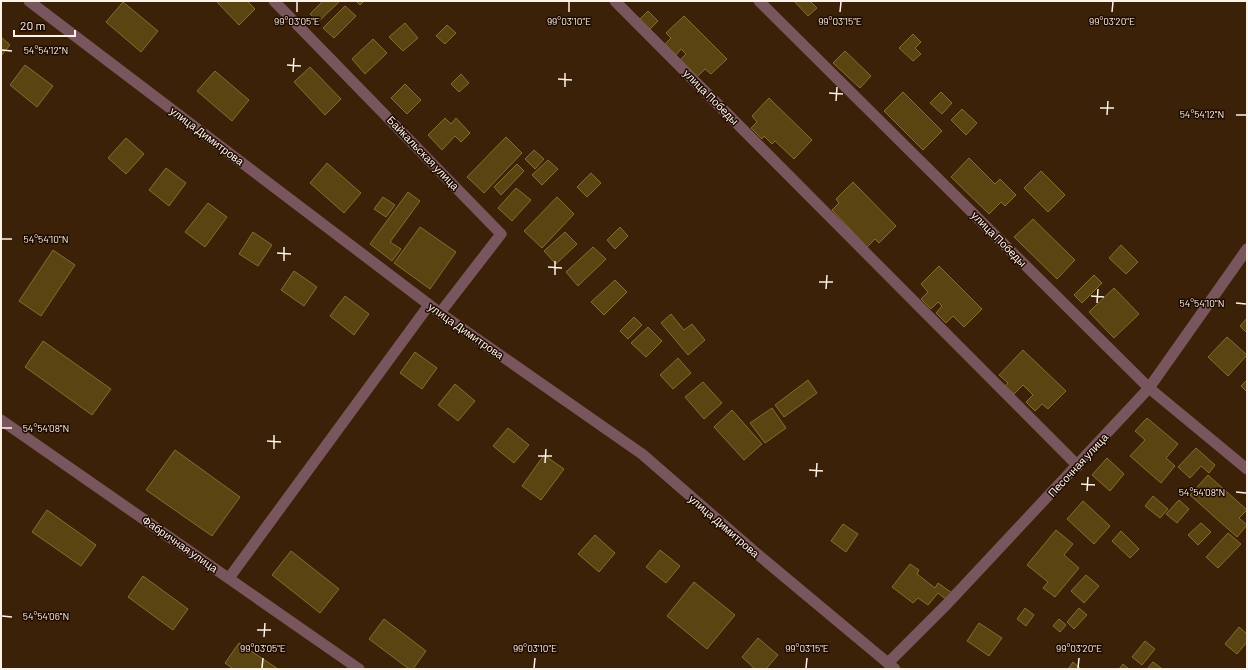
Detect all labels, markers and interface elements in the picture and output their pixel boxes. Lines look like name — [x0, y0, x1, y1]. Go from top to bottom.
scale bar — [14, 12, 75, 38]
text: 99°03'05"E — [274, 15, 320, 27]
text: 99°03'10"E — [547, 15, 591, 27]
text: 99°03'15"E — [818, 15, 862, 27]
text: 99°03'20"E — [1089, 15, 1135, 27]
text: 20 m — [20, 18, 46, 32]
text: 54°54'12"N — [24, 44, 68, 56]
street label: улица Победы — [681, 66, 742, 127]
street label: улица Димитрова — [168, 104, 247, 168]
text: 54°54'12"N — [1180, 108, 1224, 120]
street label: Байкальская улица — [385, 113, 463, 193]
street label: улица Победы — [969, 208, 1030, 269]
text: 54°54'10"N — [24, 233, 68, 245]
text: 54°54'10"N — [1180, 297, 1224, 309]
street label: улица Димитрова — [426, 300, 507, 362]
text: 54°54'08"N — [23, 422, 69, 434]
street label: Песочная улица — [1045, 430, 1111, 499]
text: 54°54'08"N — [1179, 486, 1225, 498]
street label: улица Димитрова — [687, 492, 763, 560]
street label: Фабричная улица — [140, 513, 221, 575]
text: 54°54'06"N — [23, 610, 69, 622]
text: 99°03'05"E — [240, 642, 286, 654]
text: 99°03'10"E — [513, 642, 557, 654]
text: 99°03'15"E — [785, 642, 829, 654]
text: 99°03'20"E — [1056, 642, 1102, 654]

